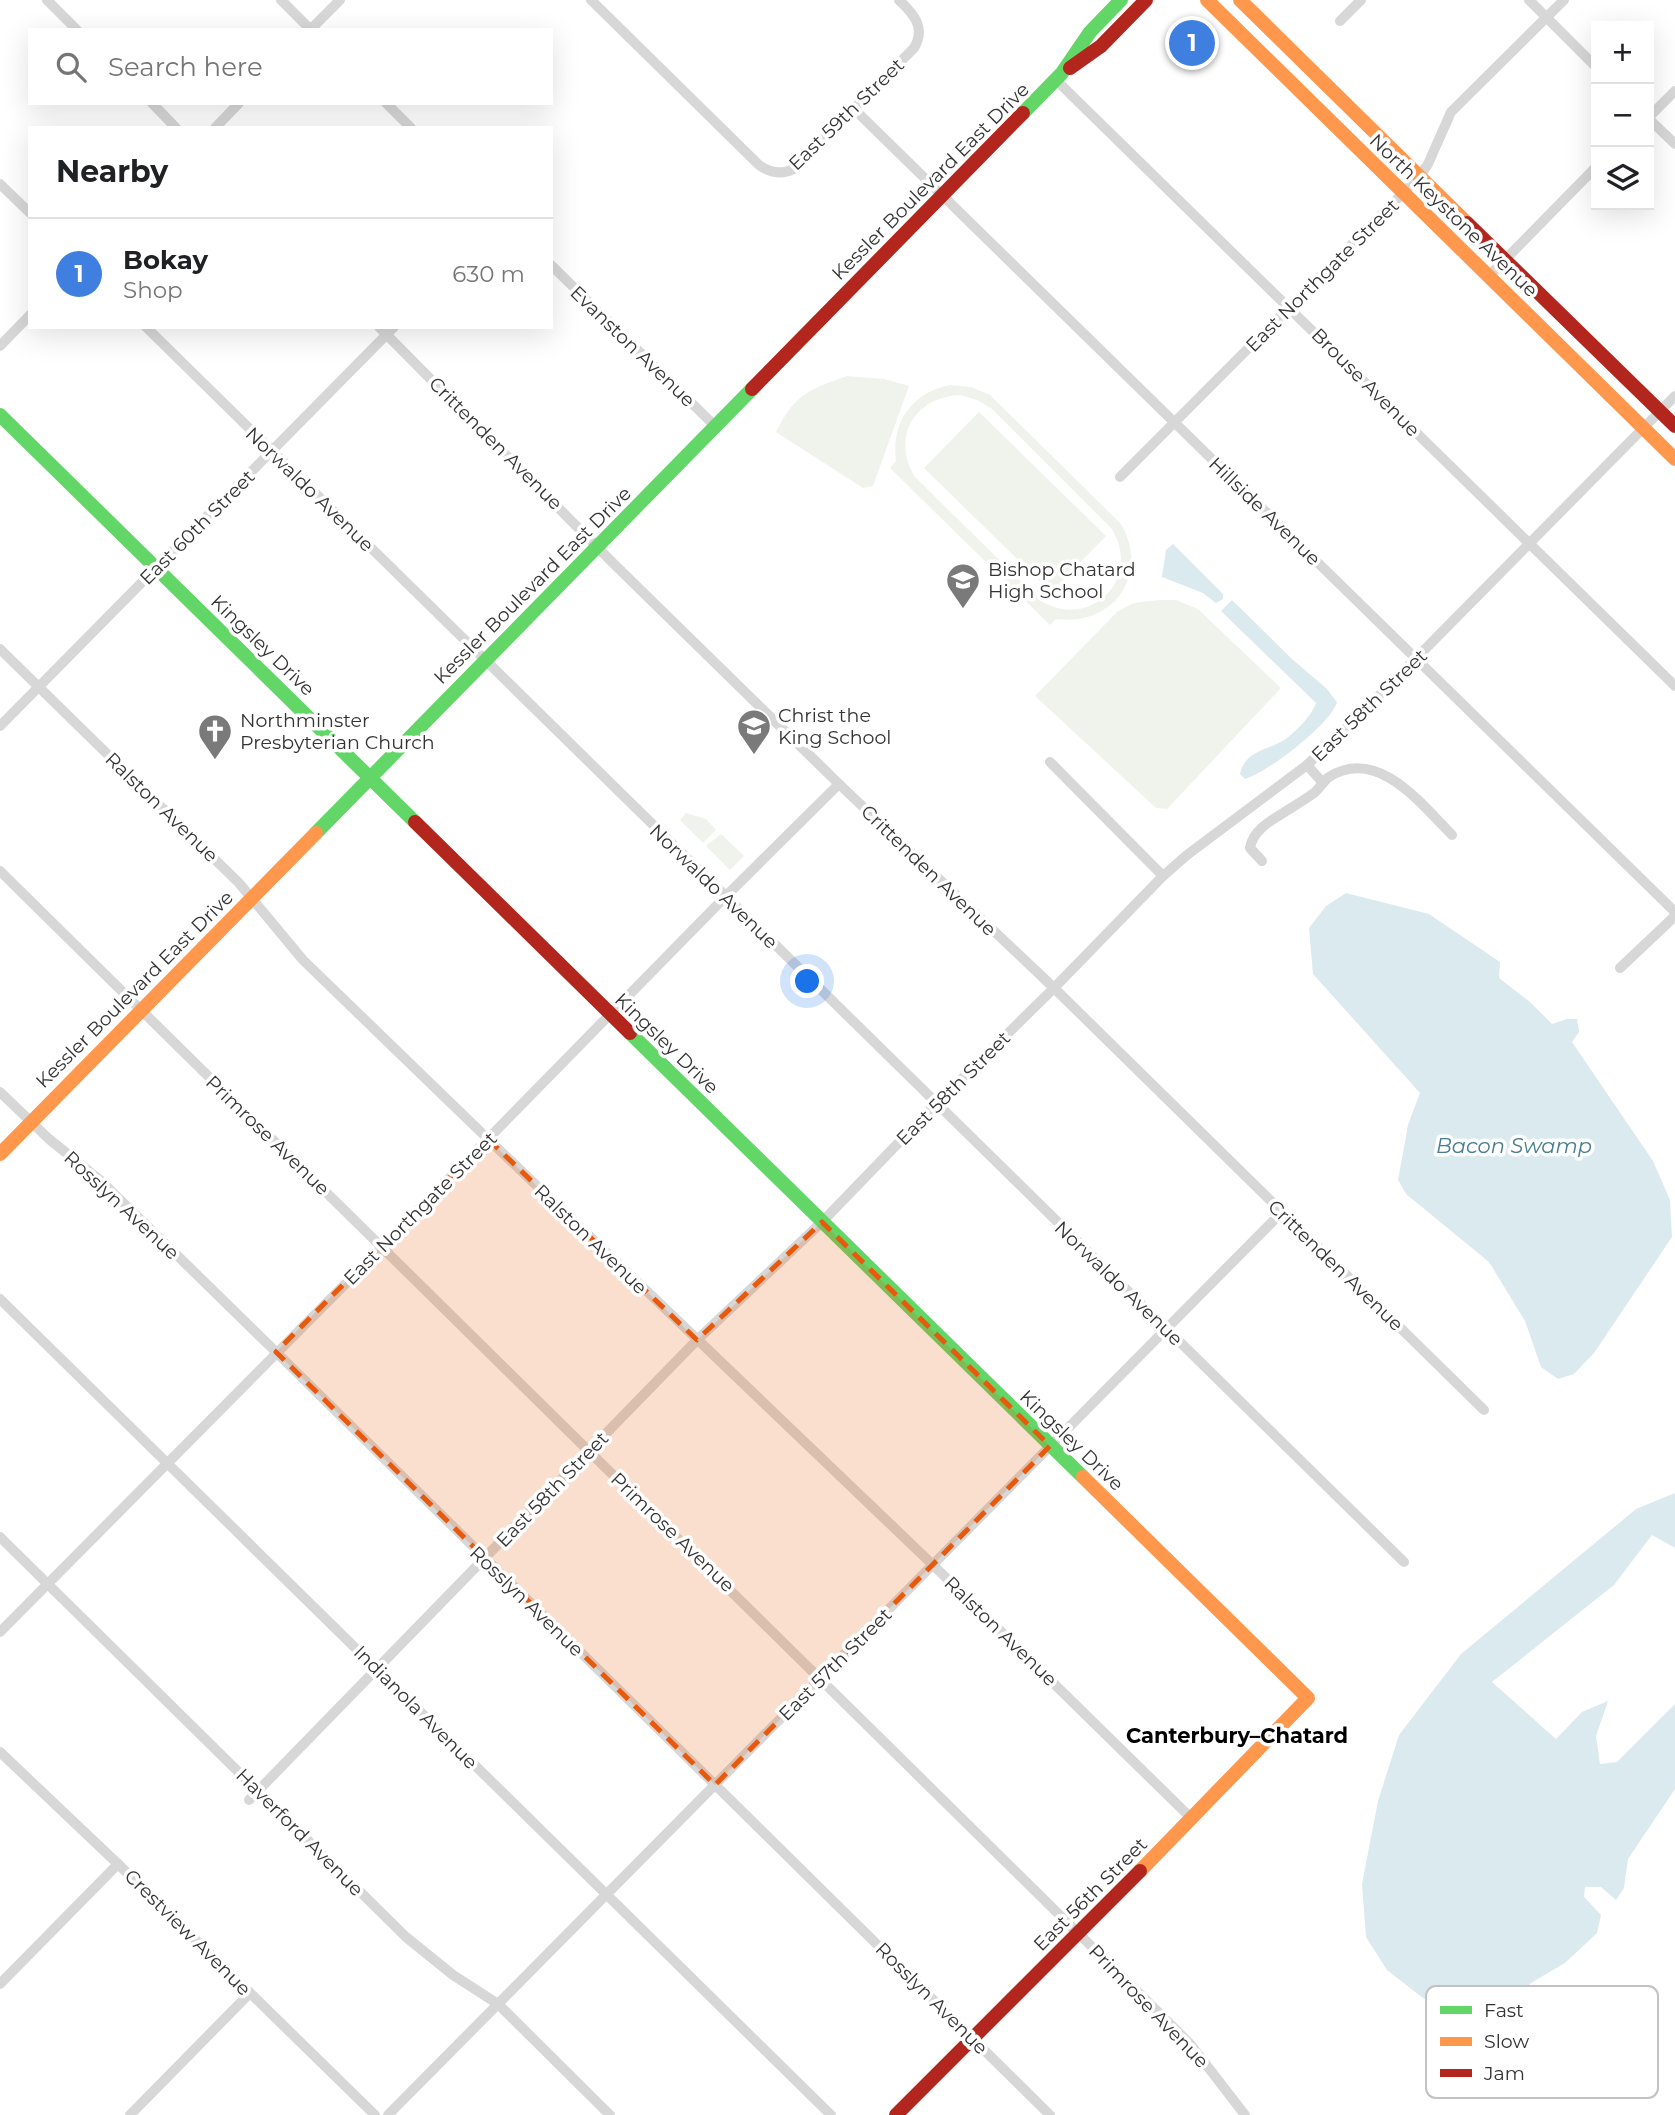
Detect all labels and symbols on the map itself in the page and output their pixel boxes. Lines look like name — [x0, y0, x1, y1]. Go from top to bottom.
pin: 1 — [1169, 17, 1215, 69]
street label: East 59th Street — [784, 53, 909, 175]
street label: Kessler Boulevard East Drive — [827, 78, 1034, 285]
street label: North Keystone Avenue — [1365, 129, 1543, 302]
street label: East Northgate Street — [1241, 194, 1404, 357]
street label: Evanston Avenue — [565, 281, 700, 412]
street label: Brouse Avenue — [1307, 323, 1425, 441]
street label: Crittenden Avenue — [424, 372, 567, 515]
street label: Norwaldo Avenue — [241, 422, 379, 556]
street label: Hillside Avenue — [1204, 452, 1325, 570]
street label: East 60th Street — [135, 465, 260, 590]
street label: Kessler Boulevard East Drive — [429, 482, 636, 689]
place label: Bishop Chatard High School — [988, 558, 1136, 603]
school or university icon: Bishop Chatard High School — [944, 561, 982, 610]
street label: Kingsley Drive — [206, 590, 319, 701]
street label: East 58th Street — [1307, 644, 1432, 766]
place label: Christ the King School — [778, 704, 891, 749]
school or university icon: Christ the King School — [735, 707, 773, 756]
place label: Northminster Presbyterian Church — [240, 709, 435, 754]
church icon: Northminster Presbyterian Church — [196, 712, 234, 761]
street label: Ralston Avenue — [100, 748, 223, 867]
street label: Crittenden Avenue — [856, 800, 1001, 941]
street label: Norwaldo Avenue — [645, 819, 783, 953]
street label: Kessler Boulevard East Drive — [31, 886, 238, 1093]
your location — [790, 964, 824, 998]
street label: Kingsley Drive — [610, 988, 723, 1099]
street label: East 58th Street — [892, 1026, 1015, 1150]
street label: Primrose Avenue — [201, 1071, 334, 1200]
street label: East Northgate Street — [339, 1127, 502, 1290]
water label: Bacon Swamp — [1436, 1133, 1592, 1158]
street label: Rosslyn Avenue — [59, 1146, 184, 1265]
street label: Ralston Avenue — [529, 1180, 652, 1299]
street label: Crittenden Avenue — [1263, 1195, 1408, 1336]
street label: Norwaldo Avenue — [1050, 1216, 1188, 1350]
street label: Kingsley Drive — [1015, 1385, 1128, 1496]
street label: East 58th Street — [491, 1427, 613, 1552]
street label: Primrose Avenue — [606, 1468, 739, 1597]
street label: Rosslyn Avenue — [465, 1541, 588, 1661]
street label: Ralston Avenue — [939, 1572, 1062, 1691]
street label: East 57th Street — [774, 1603, 897, 1726]
street label: Indianola Avenue — [349, 1641, 482, 1774]
district label: Canterbury–Chatard — [1126, 1723, 1348, 1748]
street label: Haverford Avenue — [231, 1764, 368, 1901]
street label: East 56th Street — [1029, 1833, 1152, 1956]
street label: Crestview Avenue — [120, 1864, 256, 2000]
street label: Rosslyn Avenue — [871, 1938, 992, 2059]
street label: Primrose Avenue — [1084, 1940, 1213, 2073]
legend — [1426, 1986, 1658, 2098]
text: Fast — [1484, 1999, 1524, 2022]
text: Slow — [1484, 2030, 1529, 2053]
text: Jam — [1483, 2062, 1525, 2085]

